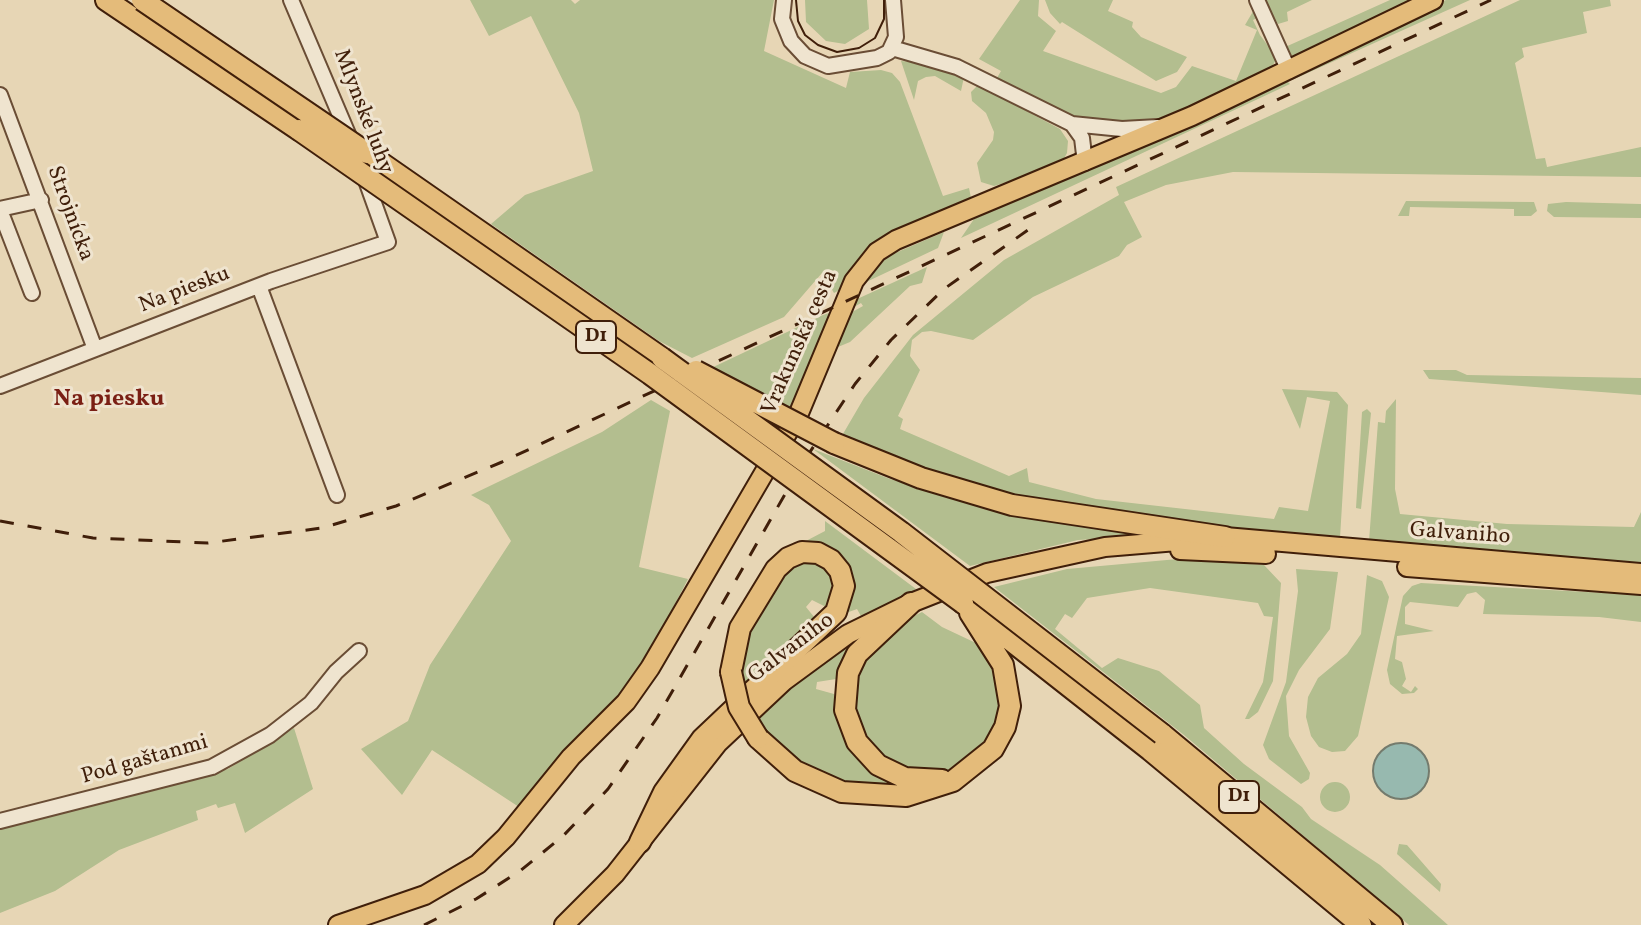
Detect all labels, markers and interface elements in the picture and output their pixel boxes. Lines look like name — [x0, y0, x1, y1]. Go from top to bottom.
street label: Mlynské luhy — [326, 46, 398, 178]
street label: Strojnícka — [40, 163, 98, 265]
street label: Na piesku — [136, 262, 234, 320]
street label: Vrakunská cesta — [757, 266, 845, 420]
road number: D1 — [576, 321, 616, 353]
district label: Na piesku — [54, 387, 164, 415]
street label: Galvaniho — [1409, 518, 1511, 552]
street label: Galvaniho — [744, 608, 840, 690]
street label: Pod gaštanmi — [79, 730, 211, 792]
road number: D1 — [1219, 781, 1259, 813]

